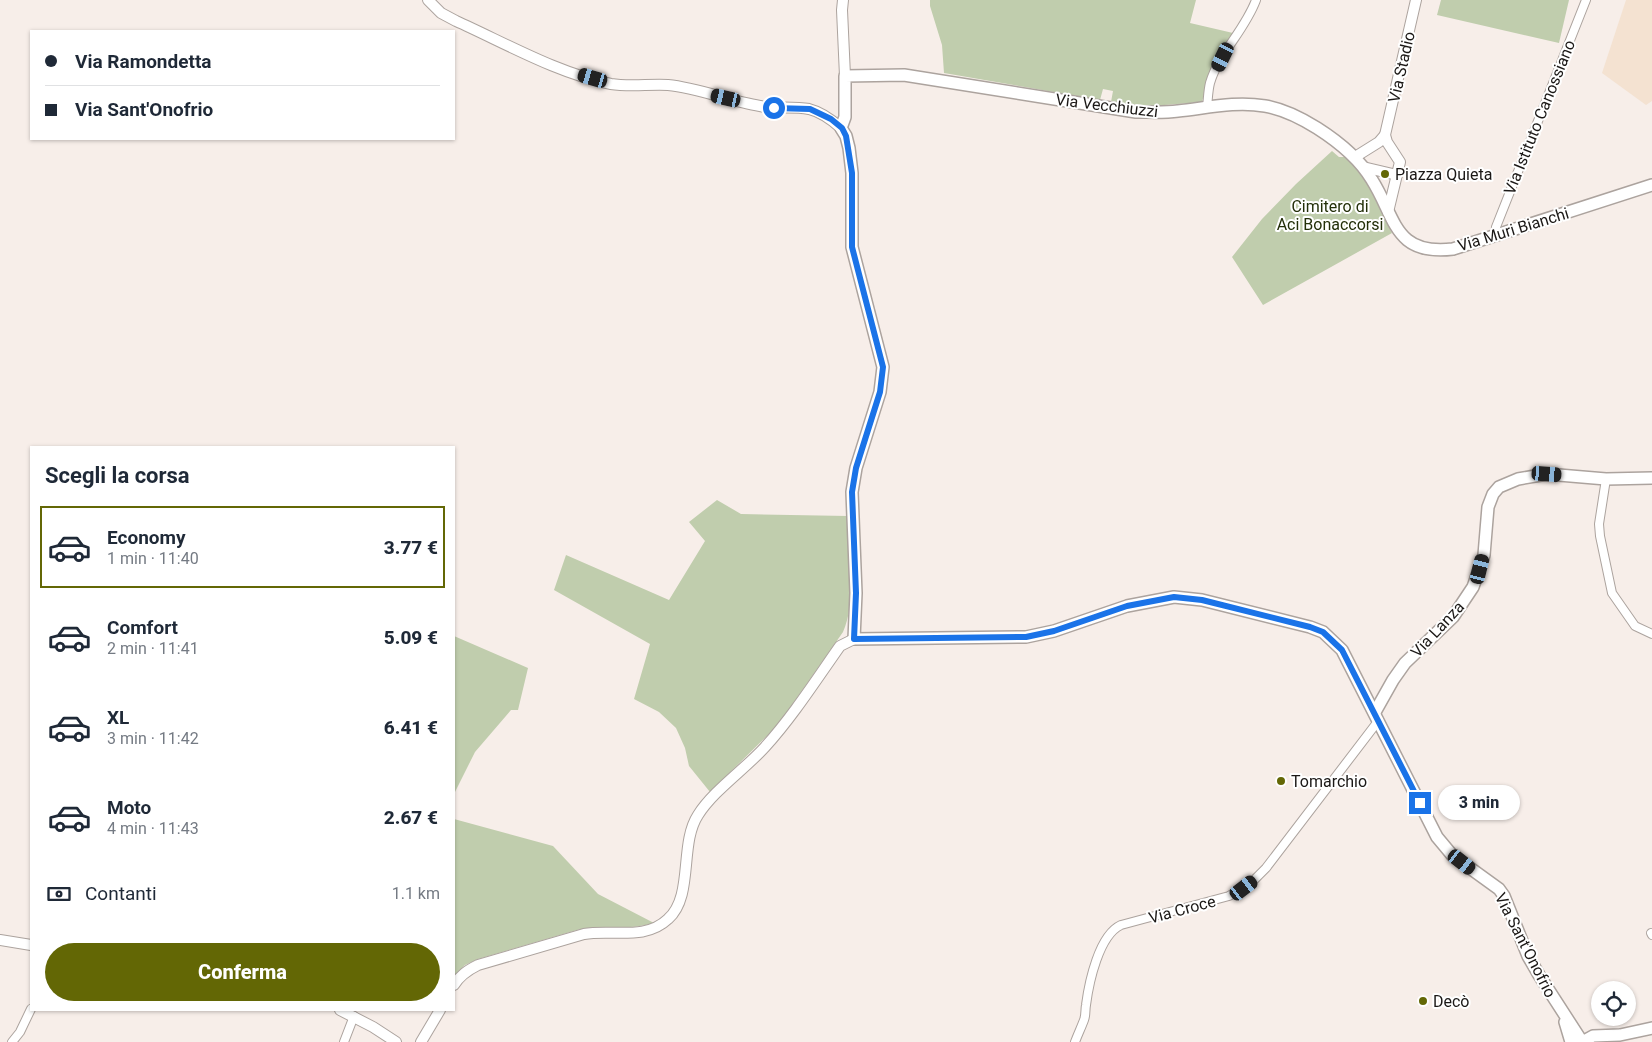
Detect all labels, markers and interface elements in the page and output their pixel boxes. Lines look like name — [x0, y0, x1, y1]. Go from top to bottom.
street label: Via Stadio — [1384, 30, 1419, 104]
street label: Via Istituto Canossiano — [1500, 37, 1579, 197]
car — [1209, 40, 1236, 74]
text: Via Ramondetta — [75, 50, 212, 73]
car — [576, 67, 609, 89]
car — [709, 87, 742, 109]
street label: Via Vecchiuzzi — [1055, 90, 1159, 121]
route start — [763, 97, 785, 119]
text: Via Sant'Onofrio — [75, 98, 213, 121]
place label: Piazza Quieta — [1395, 165, 1492, 184]
marker: Piazza Quieta — [1379, 168, 1391, 180]
park label: Cimitero di Aci Bonaccorsi — [1277, 197, 1383, 234]
street label: Via Muri Bianchi — [1455, 204, 1571, 255]
text: Scegli la corsa — [45, 463, 190, 488]
car — [1531, 465, 1562, 483]
icon: car — [47, 525, 92, 570]
text: Economy — [107, 526, 186, 549]
text: 3.77 € — [384, 536, 438, 559]
text: 1 min · 11:40 — [107, 549, 199, 568]
car — [1469, 553, 1490, 585]
street label: Via Lanza — [1407, 597, 1468, 661]
icon: car — [47, 615, 92, 660]
text: Comfort — [107, 616, 178, 639]
text: 5.09 € — [384, 626, 438, 649]
text: 2 min · 11:41 — [107, 639, 199, 658]
icon: car — [47, 705, 92, 750]
text: XL — [107, 706, 129, 729]
text: 6.41 € — [384, 716, 438, 739]
text: 3 min · 11:42 — [107, 729, 199, 748]
place label: Tomarchio — [1291, 772, 1367, 791]
marker: Tomarchio — [1275, 775, 1287, 787]
callout: 3 min — [1438, 786, 1520, 820]
route end — [1409, 792, 1431, 814]
text: 3 min — [1459, 793, 1499, 812]
icon: car — [47, 795, 92, 840]
text: Moto — [107, 796, 151, 819]
text: 2.67 € — [384, 806, 438, 829]
text: 4 min · 11:43 — [107, 819, 199, 838]
car — [1445, 847, 1478, 877]
car — [1227, 873, 1260, 903]
icon: cash — [45, 880, 73, 908]
text: Contanti — [85, 882, 157, 905]
text: 1.1 km — [392, 884, 440, 903]
street label: Via Sant'Onofrio — [1491, 890, 1560, 1001]
street label: Via Croce — [1147, 891, 1218, 928]
button: Conferma — [45, 943, 440, 1001]
map controls — [1591, 981, 1636, 1026]
button: locate — [1591, 981, 1636, 1026]
place label: Decò — [1433, 992, 1469, 1011]
marker: Decò — [1417, 995, 1429, 1007]

